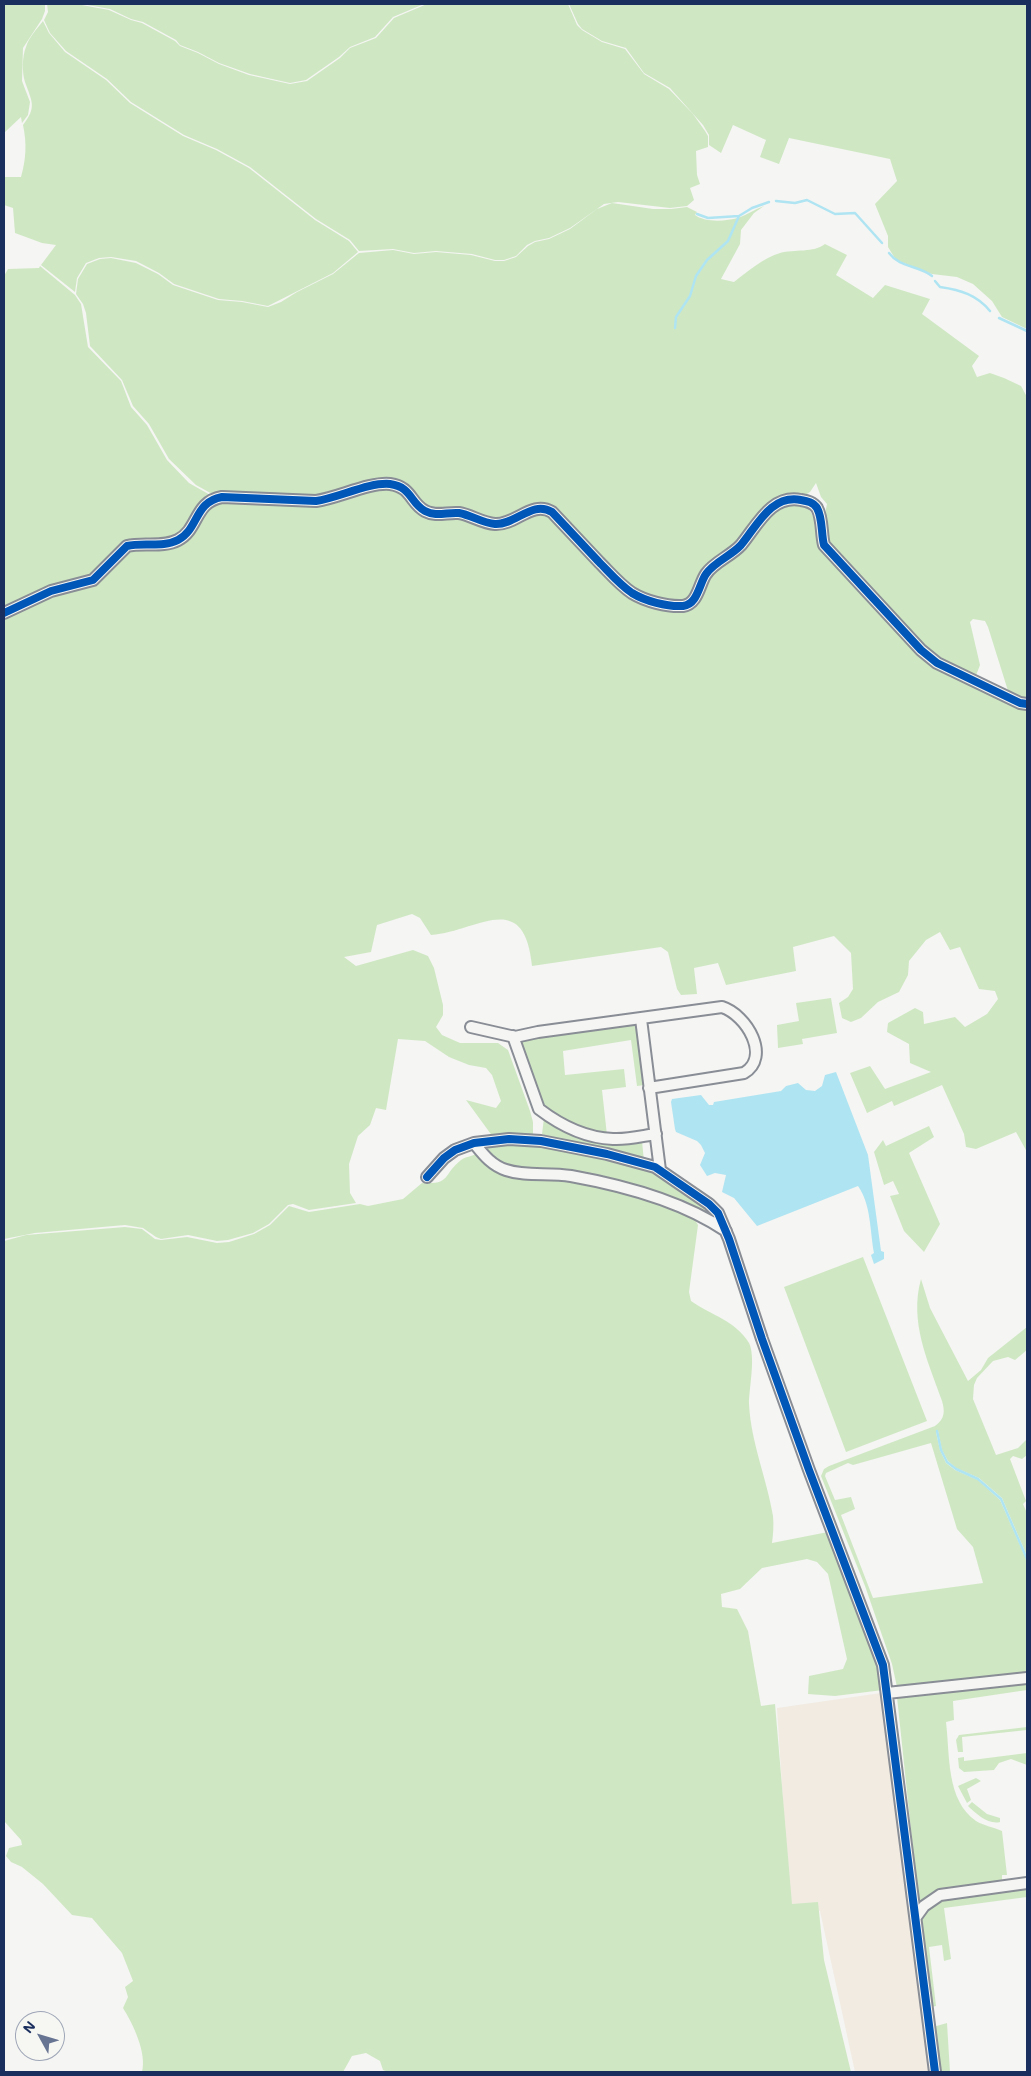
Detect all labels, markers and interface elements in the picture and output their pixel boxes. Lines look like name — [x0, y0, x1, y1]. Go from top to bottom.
north arrow — [15, 2011, 65, 2061]
text: N — [18, 2017, 39, 2037]

